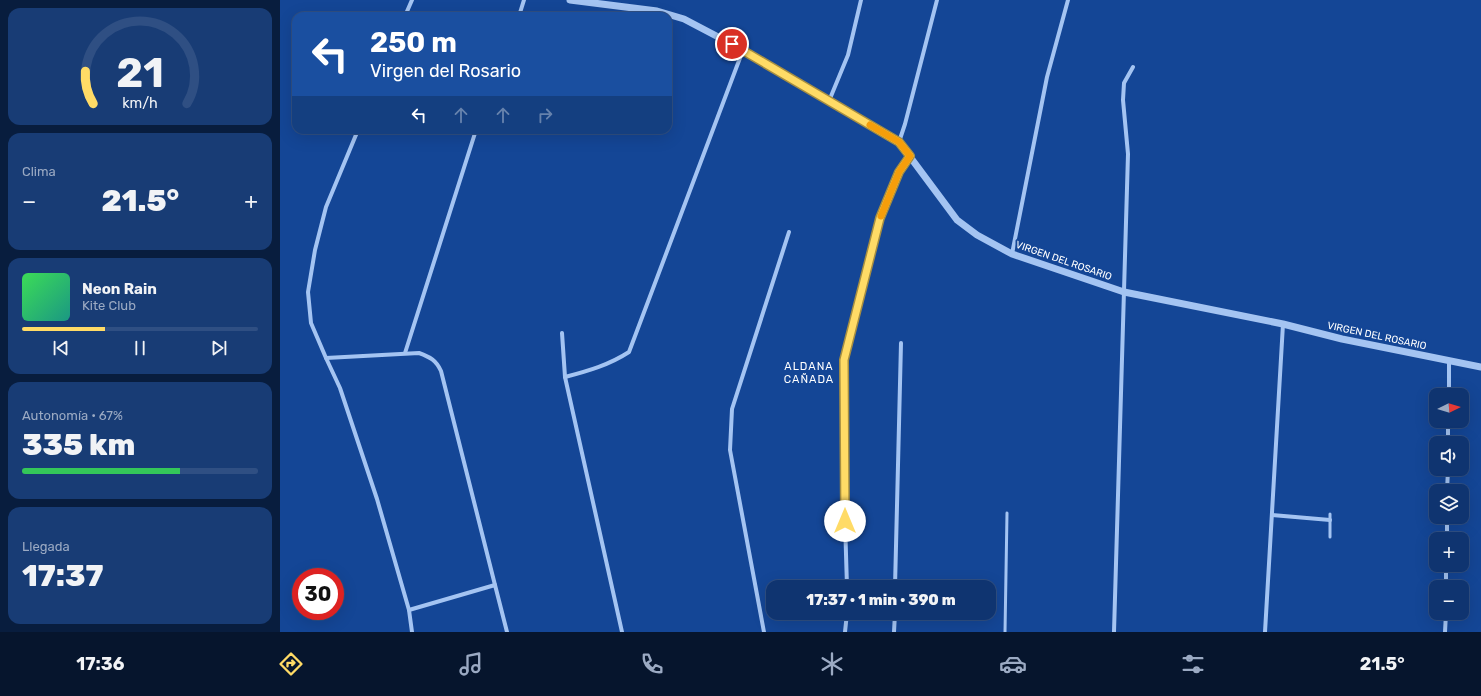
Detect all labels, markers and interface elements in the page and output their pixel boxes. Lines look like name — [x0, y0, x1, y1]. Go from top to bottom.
text: 250 m — [370, 26, 457, 59]
pin — [715, 27, 749, 61]
icon: left — [304, 28, 356, 80]
icon: arrive — [721, 33, 743, 55]
text: 21 — [116, 48, 164, 97]
text: Virgen del Rosario — [370, 60, 521, 82]
text: km/h — [122, 95, 158, 112]
icon: left — [408, 104, 430, 126]
icon: ahead — [450, 104, 472, 126]
icon: ahead — [492, 104, 514, 126]
icon: right — [534, 104, 556, 126]
text: Clima — [22, 164, 56, 179]
text: 21.5° — [101, 183, 179, 219]
text: − — [22, 188, 36, 215]
text: + — [244, 188, 258, 215]
street label: VIRGEN DEL ROSARIO — [1014, 239, 1114, 283]
text: Neon Rain — [82, 280, 157, 298]
text: Kite Club — [82, 298, 136, 313]
street label: VIRGEN DEL ROSARIO — [1326, 320, 1428, 352]
icon: previous — [50, 337, 72, 359]
icon: pause — [129, 337, 151, 359]
icon: next — [208, 337, 230, 359]
district label: ALDANA CAÑADA — [784, 360, 834, 386]
north arrow — [1429, 388, 1469, 428]
map controls — [1429, 388, 1469, 620]
text: Autonomía · 67% — [22, 408, 123, 423]
text: 335 km — [22, 427, 135, 463]
button: sound — [1429, 436, 1469, 476]
button: layers — [1429, 484, 1469, 524]
position arrow — [824, 500, 866, 542]
button: + — [1429, 532, 1469, 572]
text: Llegada — [22, 539, 70, 554]
text: 17:37 — [22, 558, 103, 594]
speed limit sign: 30 — [292, 568, 344, 620]
button: − — [1429, 580, 1469, 620]
text: 17:37 · 1 min · 390 m — [806, 591, 956, 609]
icon: directions — [277, 650, 305, 678]
icon: music — [457, 650, 485, 678]
icon: phone — [638, 650, 666, 678]
icon: climate — [818, 650, 846, 678]
icon: car — [999, 650, 1027, 678]
icon: filters — [1179, 650, 1207, 678]
text: 17:36 — [76, 653, 124, 675]
text: 21.5° — [1360, 653, 1405, 675]

